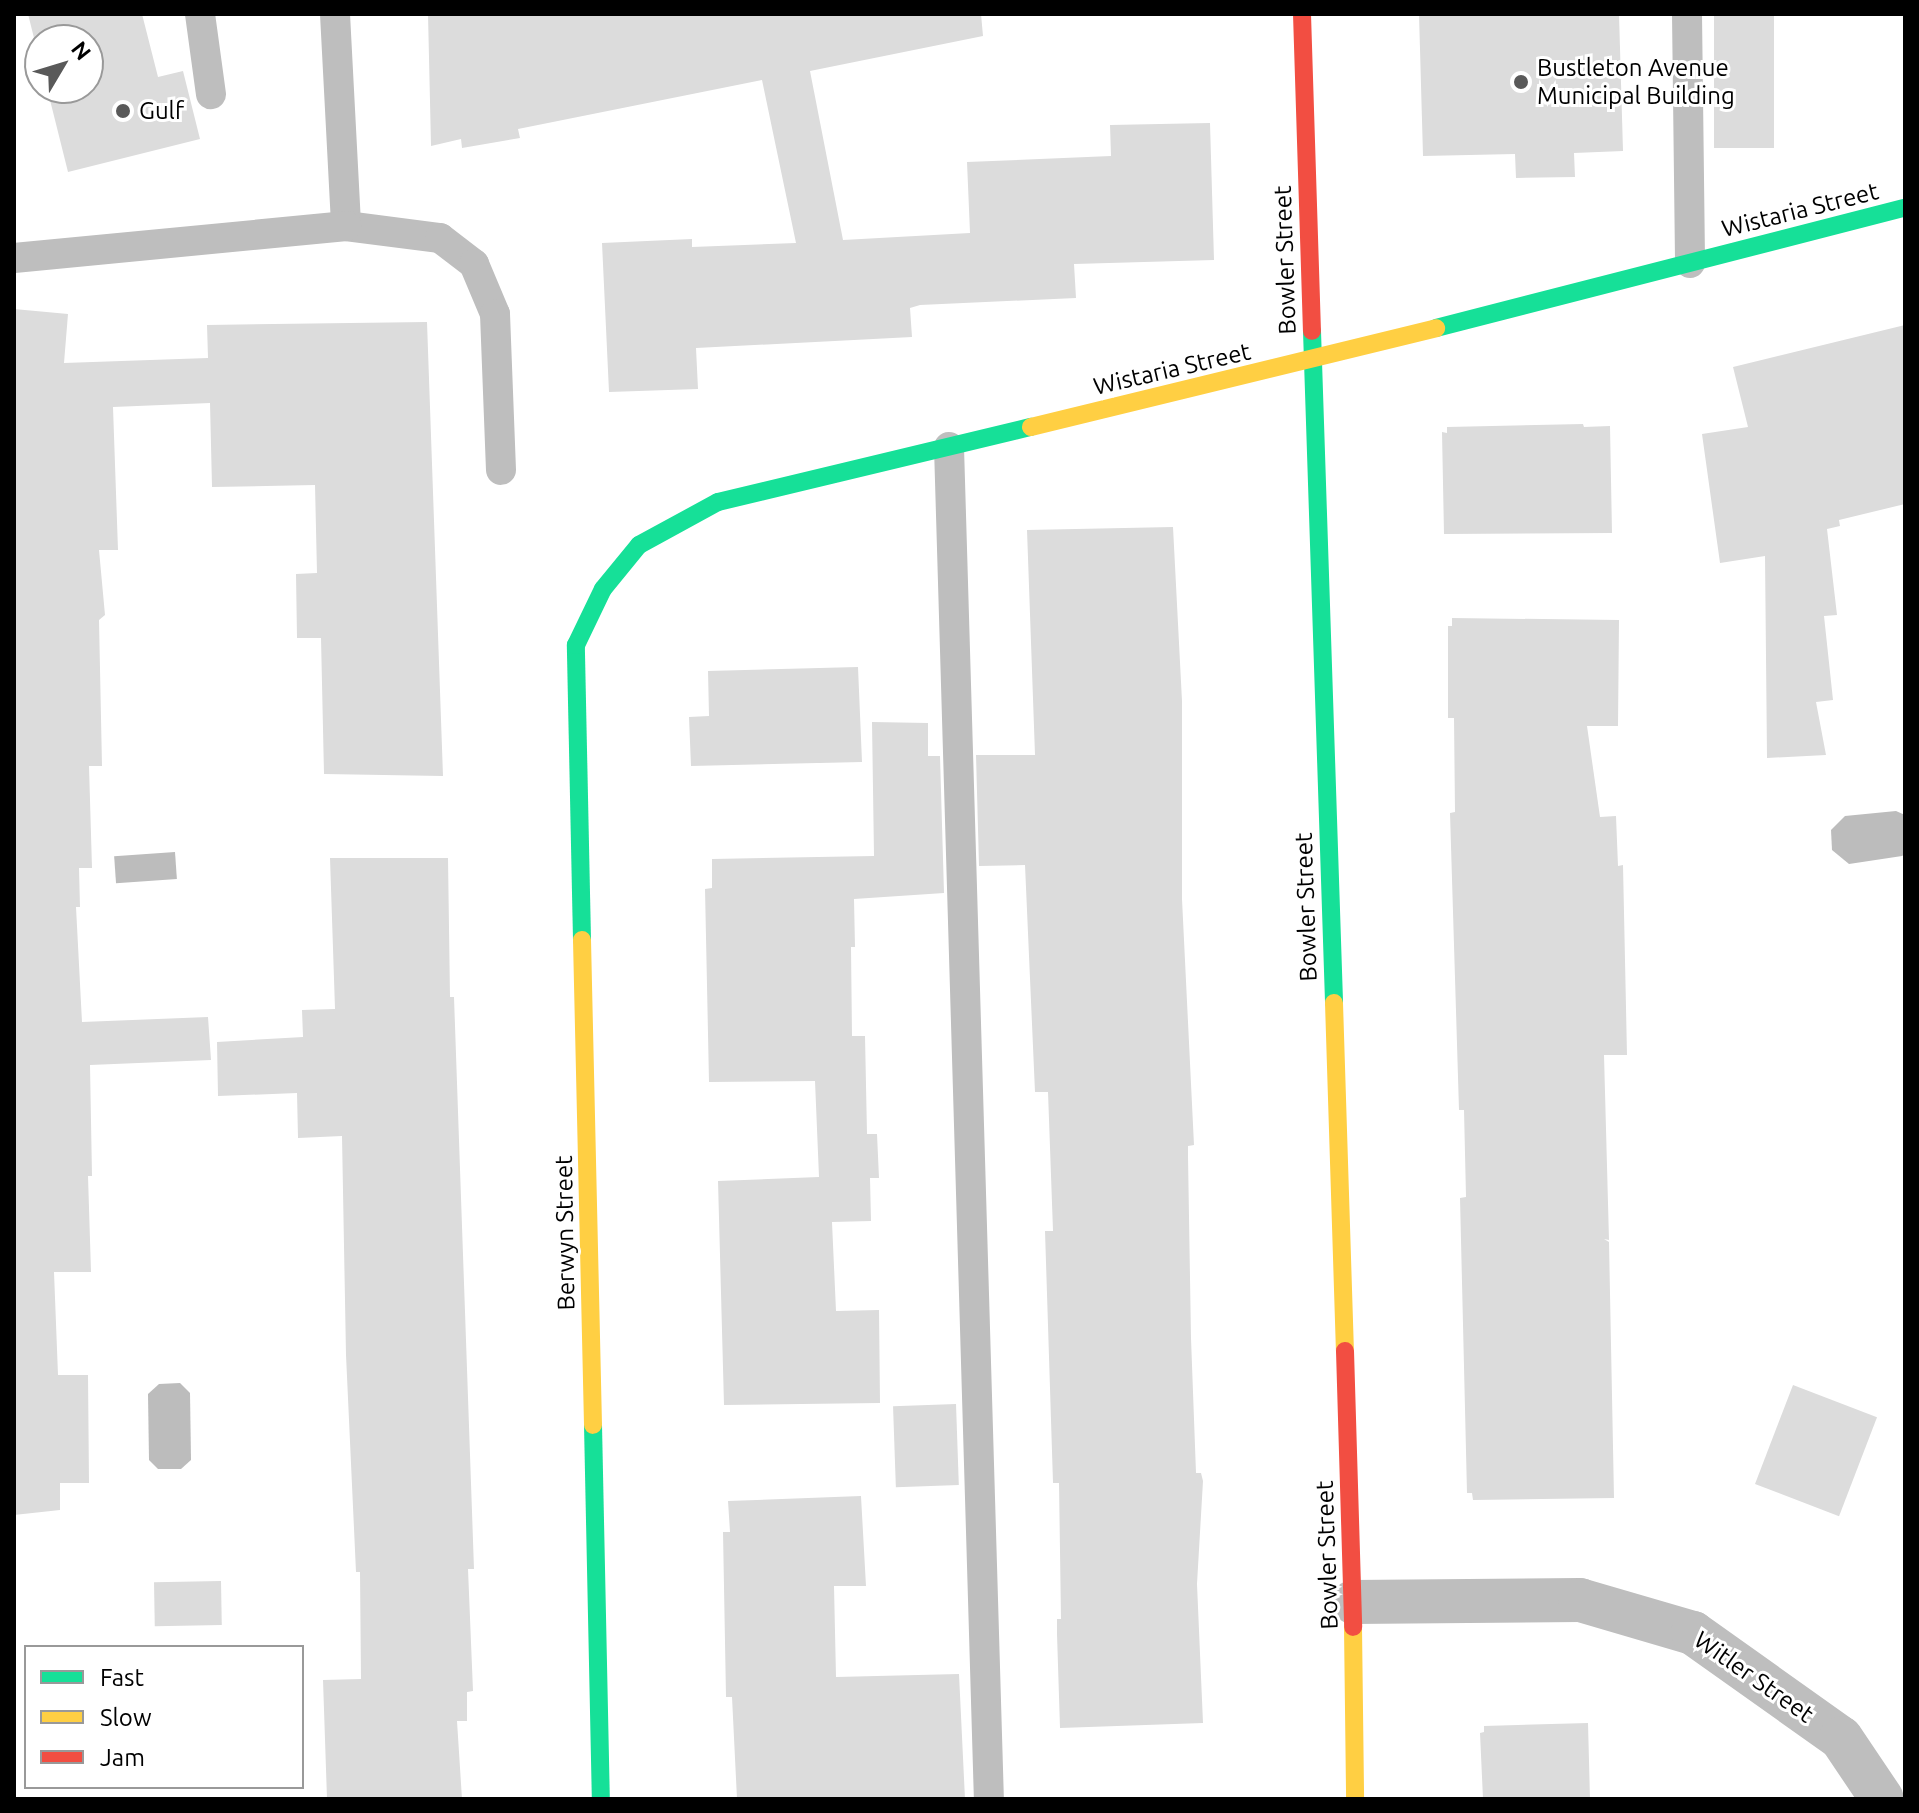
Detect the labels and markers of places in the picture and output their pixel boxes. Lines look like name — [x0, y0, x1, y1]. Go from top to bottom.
place label: Bustleton Avenue Municipal Building — [1537, 54, 1735, 110]
marker: Bustleton Avenue Municipal Building — [1512, 73, 1530, 91]
place label: Gulf — [139, 97, 184, 125]
marker: Gulf — [114, 102, 132, 120]

